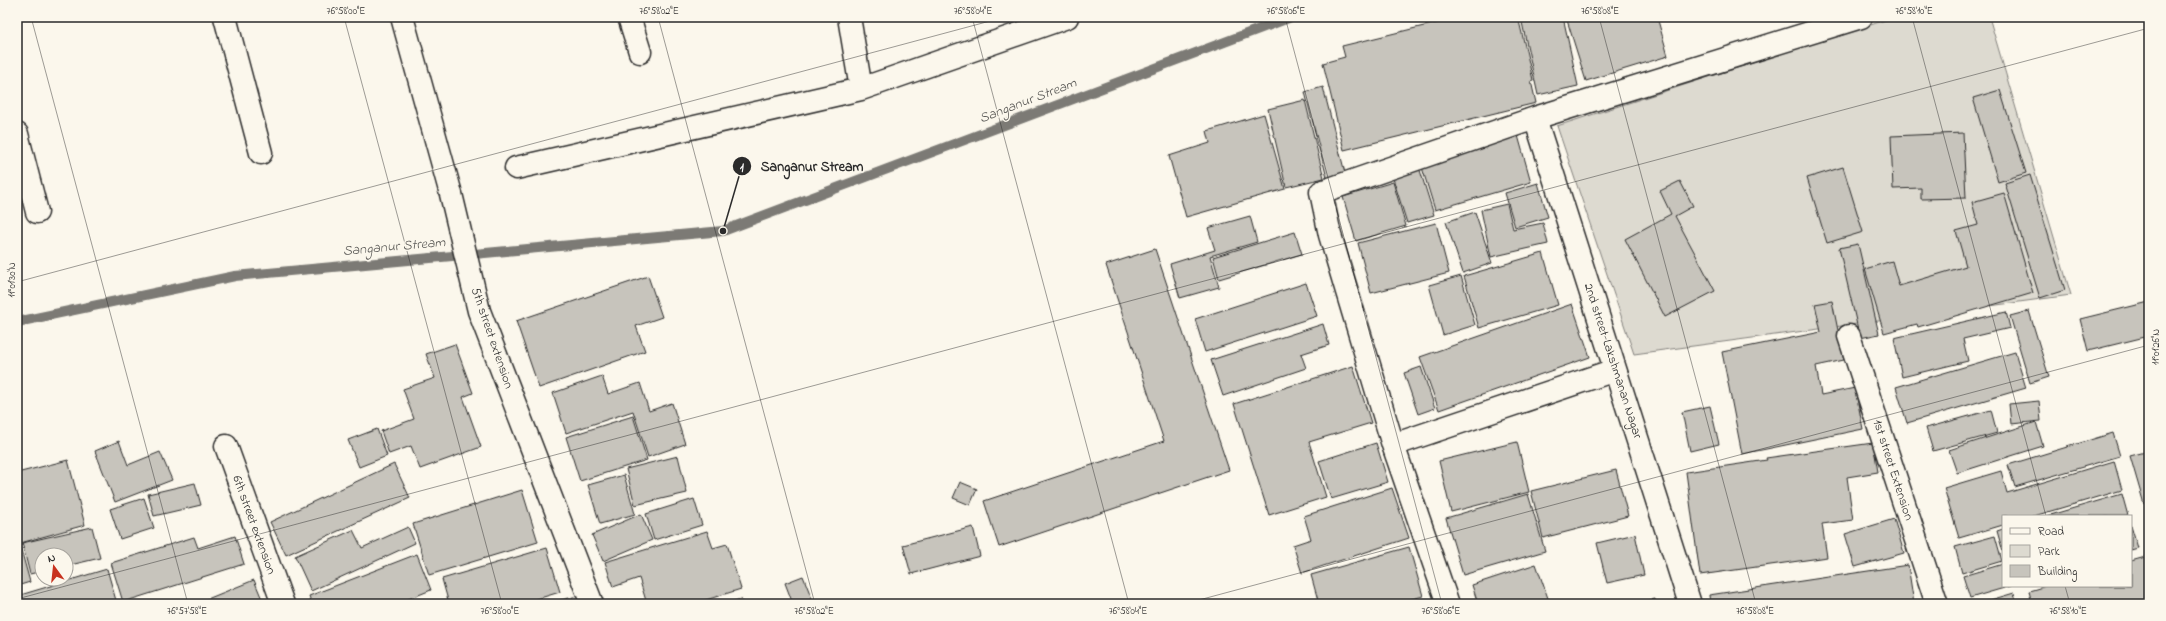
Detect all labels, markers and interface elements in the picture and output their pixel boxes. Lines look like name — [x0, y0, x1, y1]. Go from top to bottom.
text: 76°58'00"E — [327, 4, 365, 19]
text: 76°58'02"E — [639, 4, 679, 19]
text: 76°58'04"E — [954, 4, 992, 19]
text: 76°58'06"E — [1267, 4, 1305, 19]
text: 76°58'08"E — [1581, 4, 1619, 19]
text: 76°58'10"E — [1895, 4, 1933, 19]
water label: Sanganur Stream — [976, 73, 1080, 129]
callout: Sanganur Stream — [732, 153, 871, 179]
text: Sanganur Stream — [761, 157, 864, 180]
text: 1 — [740, 159, 744, 177]
water label: Sanganur Stream — [342, 232, 446, 262]
text: 11°01'30"N — [5, 262, 20, 298]
street label: 2nd street-Lakshmanan Nagar — [1578, 281, 1647, 442]
street label: 5th street extension — [466, 285, 518, 391]
text: 11°01'26"N — [2149, 329, 2164, 365]
street label: 1st street Extension — [1868, 417, 1918, 523]
street label: 6th street extension — [227, 473, 281, 577]
legend — [2002, 515, 2132, 587]
text: Road — [2038, 523, 2064, 541]
text: Park — [2038, 543, 2060, 561]
north arrow — [34, 547, 74, 587]
text: N — [46, 550, 57, 567]
text: Building — [2037, 563, 2077, 582]
text: 76°57'58"E — [167, 604, 207, 619]
text: 76°58'00"E — [481, 604, 519, 619]
text: 76°58'02"E — [794, 604, 834, 619]
text: 76°58'04"E — [1109, 604, 1147, 619]
text: 76°58'06"E — [1422, 604, 1460, 619]
text: 76°58'08"E — [1736, 604, 1774, 619]
text: 76°58'10"E — [2049, 604, 2087, 619]

